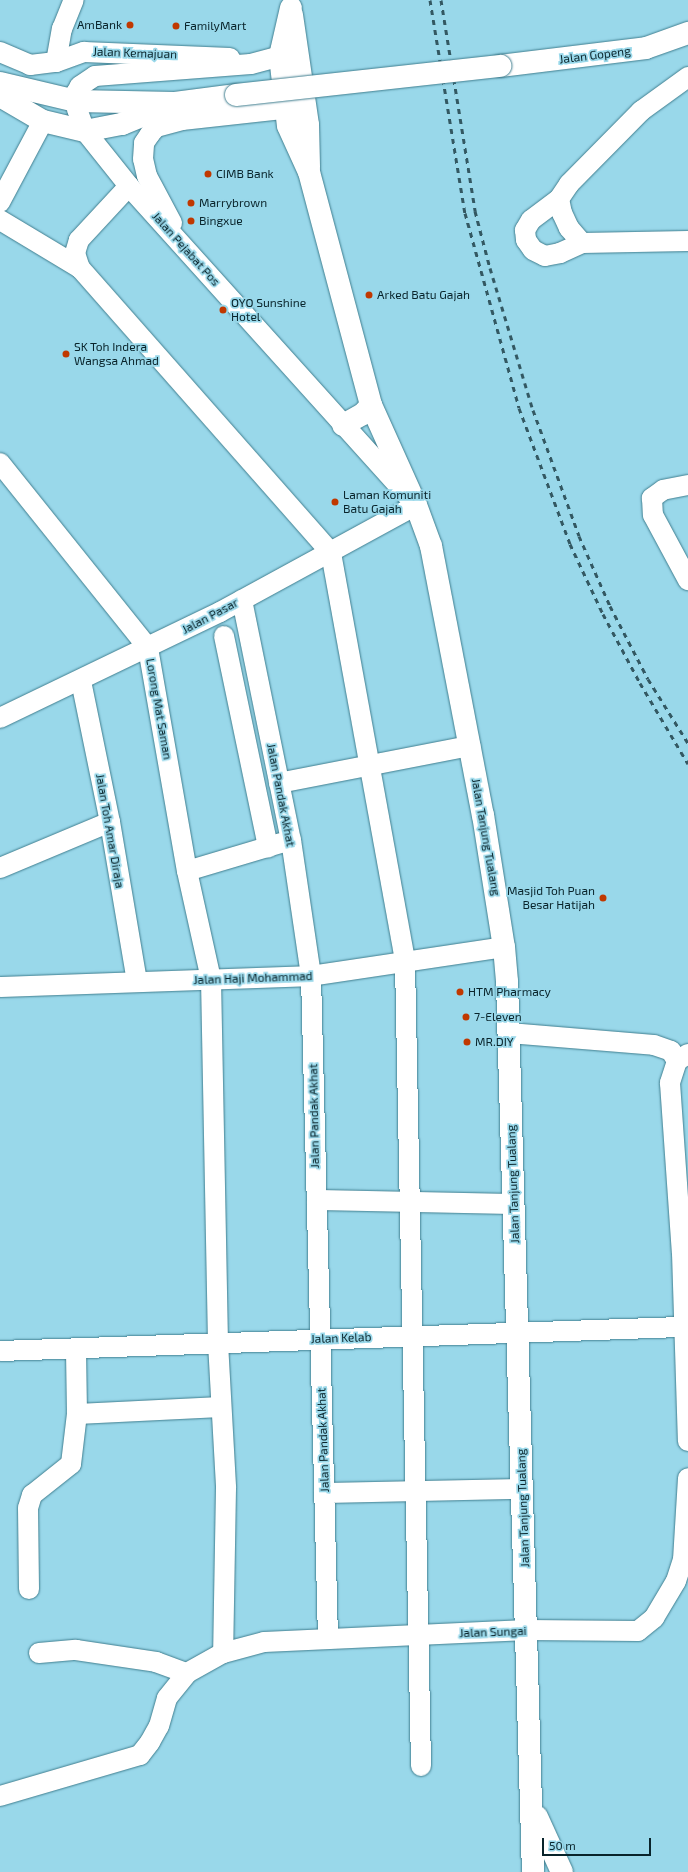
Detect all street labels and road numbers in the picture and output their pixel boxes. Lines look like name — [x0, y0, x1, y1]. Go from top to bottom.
street label: Jalan Gopeng — [558, 43, 632, 67]
street label: Jalan Kemajuan — [93, 44, 177, 62]
street label: Jalan Pejabat Pos — [149, 209, 223, 289]
street label: Jalan Pasar — [179, 595, 241, 637]
street label: Lorong Mat Saman — [143, 657, 175, 761]
street label: Jalan Pandak Akhat — [264, 742, 298, 848]
street label: Jalan Toh Amar Diraja — [93, 772, 127, 890]
street label: Jalan Tanjung Tualang — [469, 777, 503, 897]
street label: Jalan Haji Mohammad — [193, 969, 313, 987]
street label: Jalan Pandak Akhat — [306, 1063, 322, 1169]
street label: Jalan Tanjung Tualang — [504, 1124, 522, 1244]
street label: Jalan Kelab — [310, 1330, 372, 1346]
street label: Jalan Pandak Akhat — [314, 1387, 332, 1493]
street label: Jalan Tanjung Tualang — [514, 1448, 532, 1568]
street label: Jalan Sungai — [459, 1624, 527, 1640]

